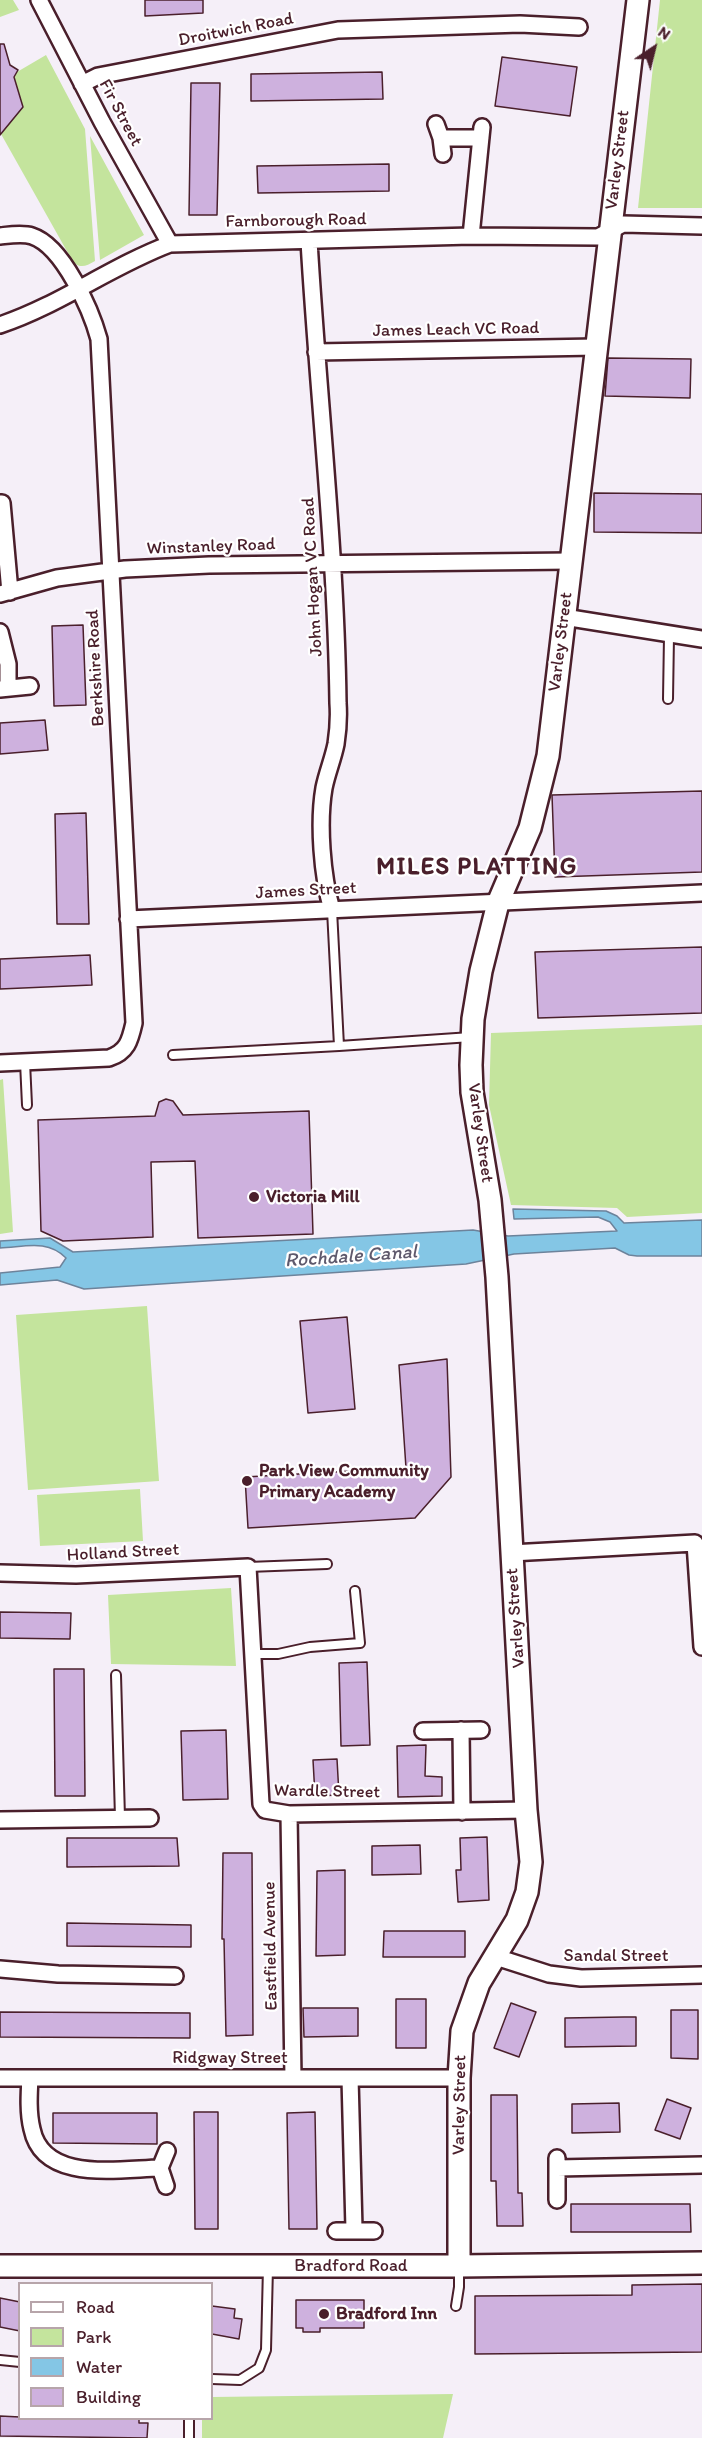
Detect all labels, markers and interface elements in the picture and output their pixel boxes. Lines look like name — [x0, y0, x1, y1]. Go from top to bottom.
street label: Droitwich Road — [177, 8, 295, 52]
north arrow — [624, 18, 684, 78]
text: N — [655, 22, 674, 44]
street label: Fir Street — [93, 76, 147, 150]
street label: Varley Street — [601, 109, 635, 211]
street label: Farnborough Road — [225, 209, 367, 233]
street label: James Leach VC Road — [372, 318, 540, 342]
street label: John Hogan VC Road — [298, 497, 328, 657]
street label: Winstanley Road — [146, 534, 276, 560]
street label: Varley Street — [544, 591, 578, 693]
street label: Berkshire Road — [82, 609, 110, 727]
district label: MILES PLATTING — [377, 854, 577, 882]
street label: James Street — [255, 878, 357, 904]
street label: Varley Street — [462, 1082, 498, 1184]
place label: Victoria Mill — [266, 1186, 360, 1208]
marker: Victoria Mill — [247, 1190, 261, 1204]
water label: Rochdale Canal — [284, 1240, 418, 1274]
place label: Park View Community Primary Academy — [259, 1460, 429, 1502]
marker: Park View Community Primary Academy — [240, 1474, 254, 1488]
street label: Holland Street — [66, 1539, 180, 1567]
street label: Varley Street — [502, 1567, 530, 1669]
street label: Wardle Street — [274, 1780, 380, 1804]
street label: Eastfield Avenue — [259, 1881, 283, 2011]
street label: Sandal Street — [564, 1945, 668, 1967]
street label: Ridgway Street — [172, 2047, 288, 2069]
street label: Varley Street — [448, 2055, 472, 2155]
street label: Bradford Road — [294, 2255, 408, 2277]
legend — [18, 2282, 213, 2420]
text: Road — [76, 2296, 115, 2318]
place label: Bradford Inn — [336, 2303, 437, 2325]
marker: Bradford Inn — [317, 2307, 331, 2321]
text: Park — [76, 2326, 111, 2348]
text: Water — [76, 2356, 122, 2378]
text: Building — [76, 2386, 141, 2408]

